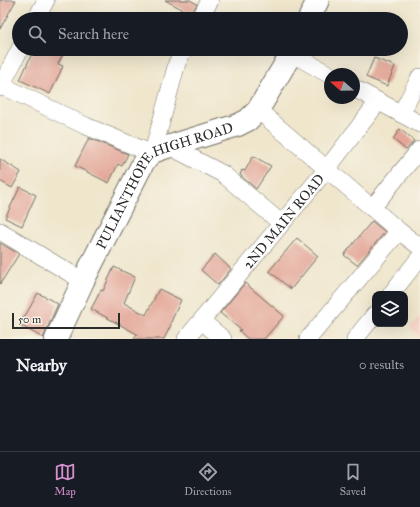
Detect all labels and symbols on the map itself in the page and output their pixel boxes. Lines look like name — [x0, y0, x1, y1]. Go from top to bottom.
north arrow — [324, 68, 360, 104]
street label: PULIANTHOPE HIGH ROAD — [92, 119, 235, 252]
street label: 2ND MAIN ROAD — [239, 170, 328, 272]
scale bar — [12, 311, 120, 330]

